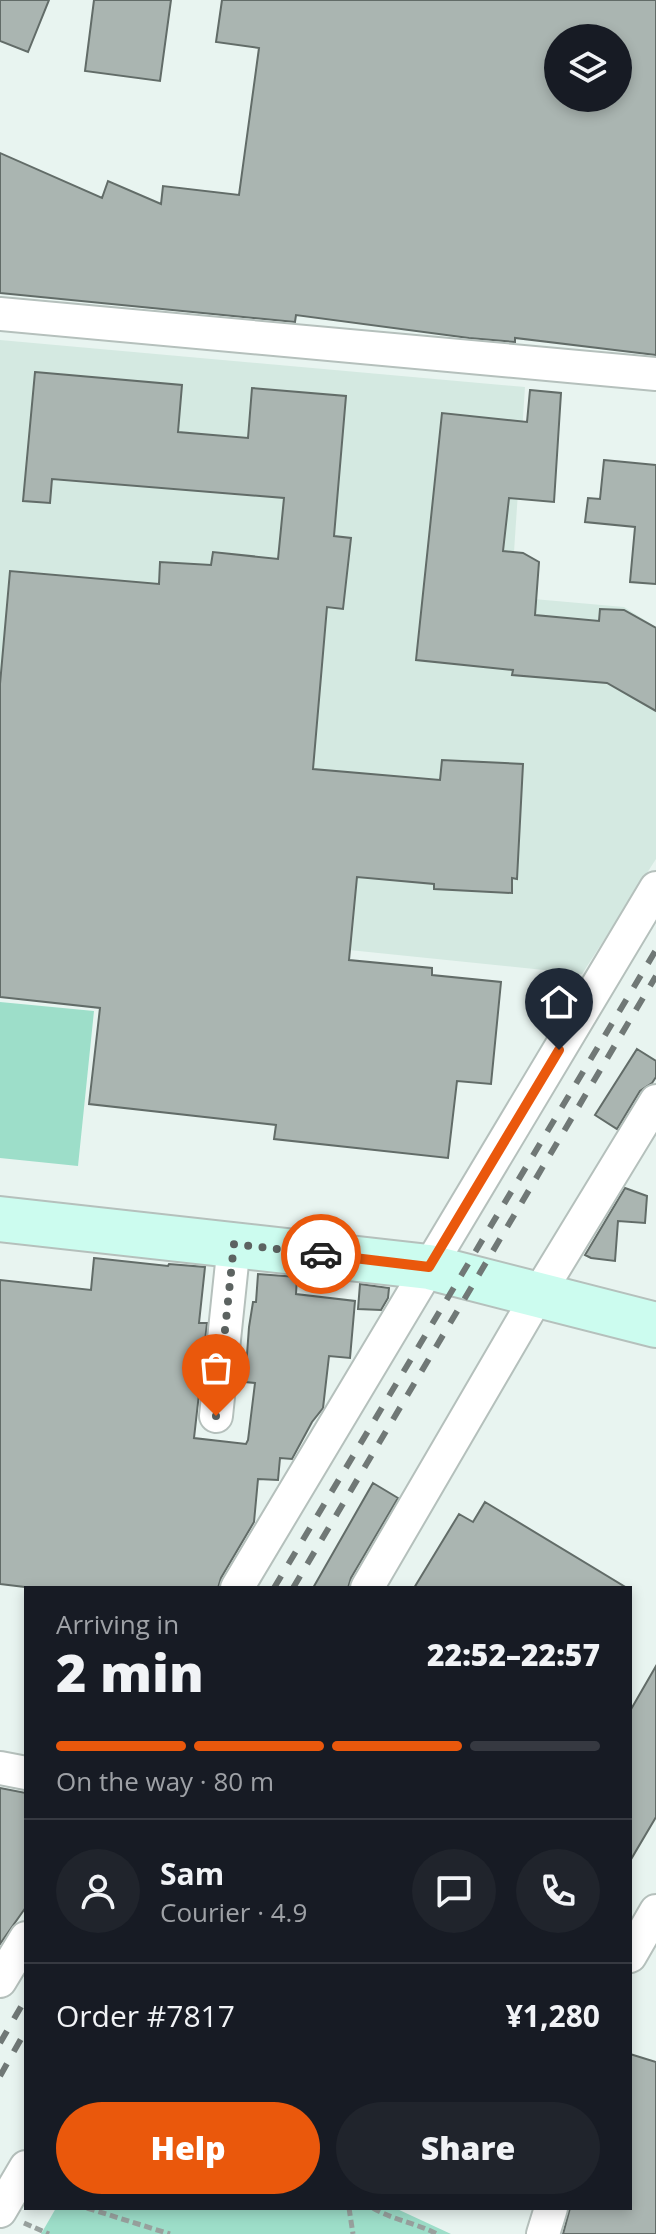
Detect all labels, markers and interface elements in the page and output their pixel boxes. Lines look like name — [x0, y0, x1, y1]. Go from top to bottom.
map controls — [544, 24, 632, 112]
button: layers — [544, 24, 632, 112]
pin — [525, 968, 593, 1050]
icon: home — [537, 980, 581, 1024]
courier — [281, 1214, 361, 1294]
icon: car — [299, 1232, 343, 1276]
pin — [182, 1334, 250, 1416]
icon: bag — [194, 1346, 238, 1390]
text: Arriving in — [56, 1606, 179, 1642]
text: 22:52–22:57 — [427, 1634, 600, 1675]
text: 2 min — [56, 1636, 204, 1707]
text: On the way · 80 m — [56, 1763, 274, 1799]
button: person — [56, 1849, 140, 1933]
button: chat — [412, 1849, 496, 1933]
button: phone — [516, 1849, 600, 1933]
text: Sam — [160, 1853, 224, 1894]
text: Courier · 4.9 — [160, 1894, 307, 1930]
text: Order #7817 — [56, 1995, 235, 2036]
text: ¥1,280 — [506, 1995, 600, 2036]
button: Help — [56, 2102, 320, 2194]
button: Share — [336, 2102, 600, 2194]

